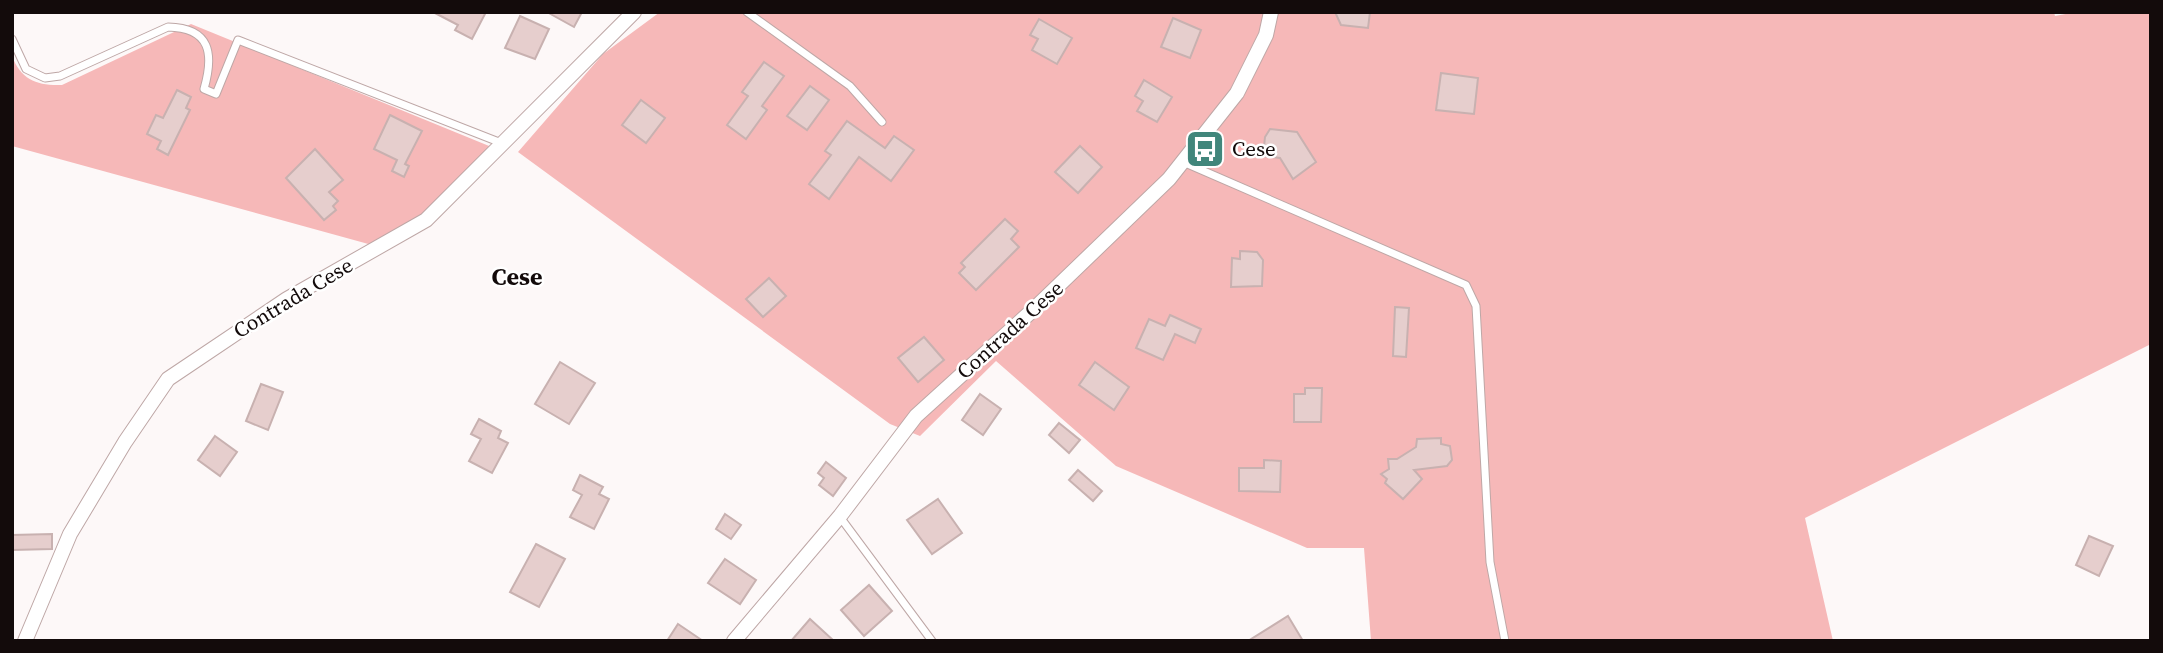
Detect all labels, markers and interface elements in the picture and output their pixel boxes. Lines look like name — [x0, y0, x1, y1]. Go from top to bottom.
bus stop icon: Cese — [1184, 128, 1226, 170]
place label: Cese — [1232, 134, 1276, 163]
street label: Contrada Cese — [228, 250, 358, 345]
district label: Cese — [492, 260, 542, 293]
street label: Contrada Cese — [950, 274, 1069, 385]

